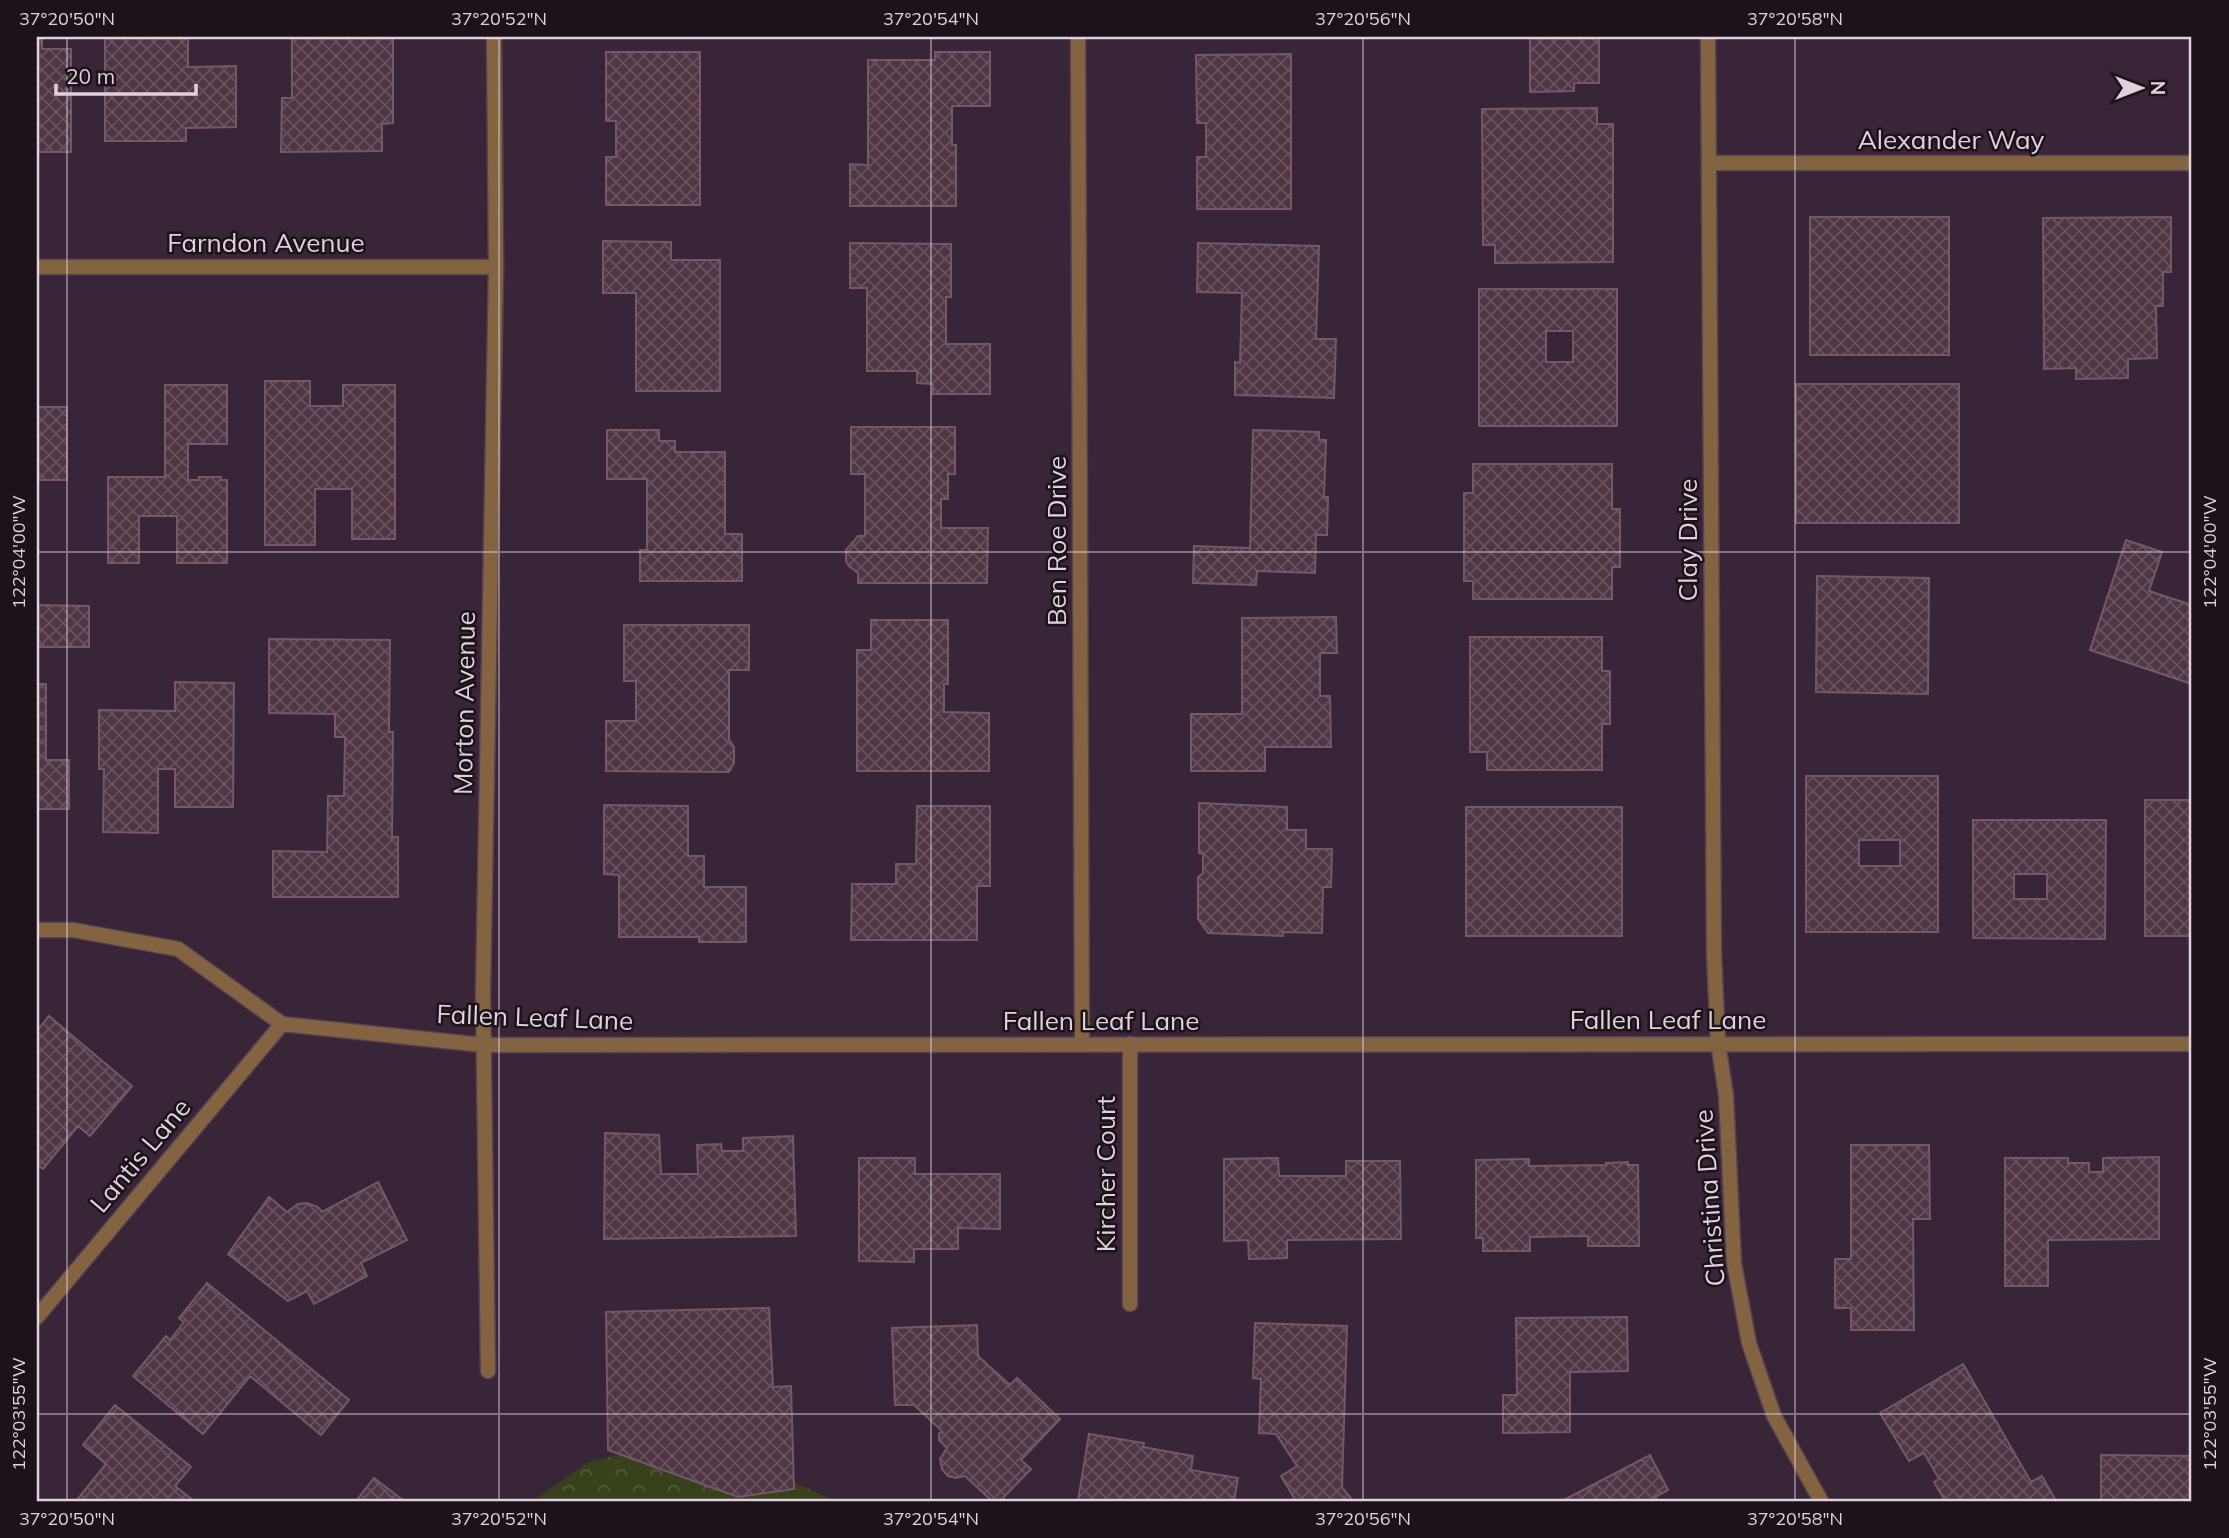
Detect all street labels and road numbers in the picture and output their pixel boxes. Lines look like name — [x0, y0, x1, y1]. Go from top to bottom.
street label: Alexander Way — [1858, 123, 2045, 156]
street label: Farndon Avenue — [167, 226, 365, 259]
street label: Ben Roe Drive — [1040, 456, 1073, 626]
street label: Clay Drive — [1671, 479, 1704, 601]
street label: Morton Avenue — [446, 611, 482, 795]
street label: Fallen Leaf Lane — [436, 997, 634, 1037]
street label: Fallen Leaf Lane — [1570, 1003, 1766, 1036]
street label: Fallen Leaf Lane — [1003, 1004, 1199, 1037]
street label: Lantis Lane — [83, 1091, 197, 1219]
street label: Kircher Court — [1089, 1096, 1122, 1252]
street label: Christina Drive — [1686, 1108, 1732, 1288]

